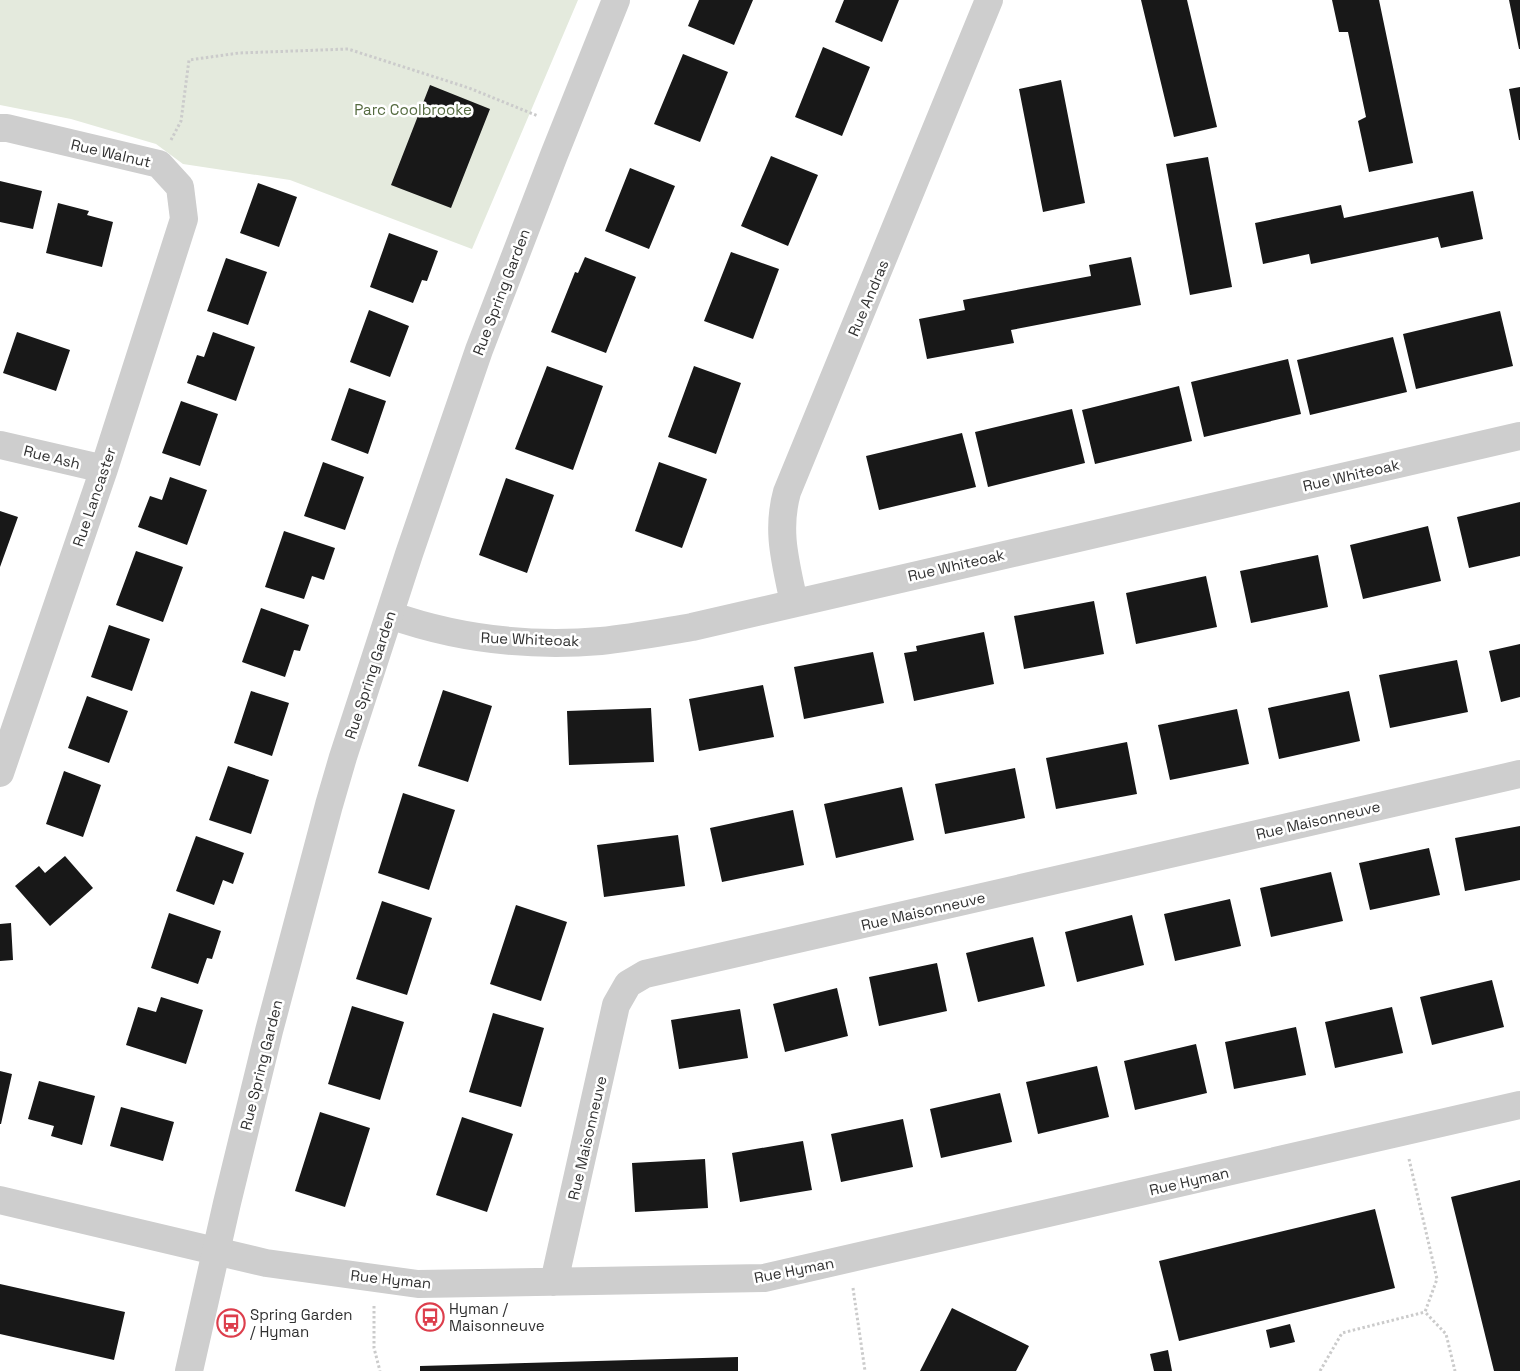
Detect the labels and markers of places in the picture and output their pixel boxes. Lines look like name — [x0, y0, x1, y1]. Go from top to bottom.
place label: Hyman / Maisonneuve — [449, 1299, 545, 1335]
bus stop icon: Hyman / Maisonneuve — [415, 1302, 445, 1332]
place label: Spring Garden / Hyman — [250, 1305, 353, 1341]
bus stop icon: Spring Garden / Hyman — [216, 1308, 246, 1338]

